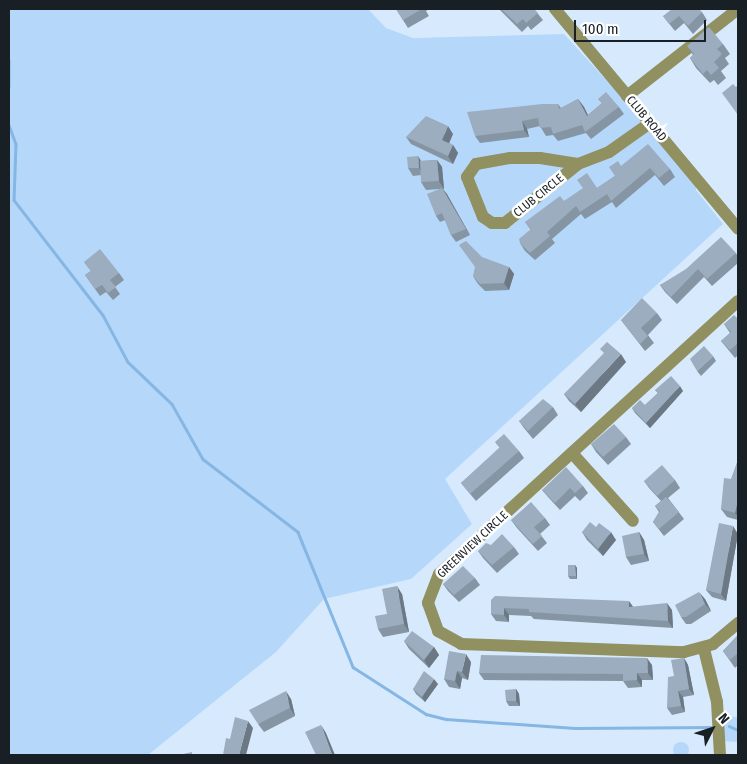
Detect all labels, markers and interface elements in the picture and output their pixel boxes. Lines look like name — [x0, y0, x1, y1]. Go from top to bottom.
scale bar — [577, 10, 710, 42]
text: 100 m — [582, 20, 619, 38]
street label: CLUB ROAD — [623, 93, 669, 145]
street label: CLUB CIRCLE — [511, 171, 567, 221]
street label: GREENVIEW CIRCLE — [435, 509, 511, 581]
north arrow — [687, 704, 737, 754]
text: N — [715, 710, 733, 728]

